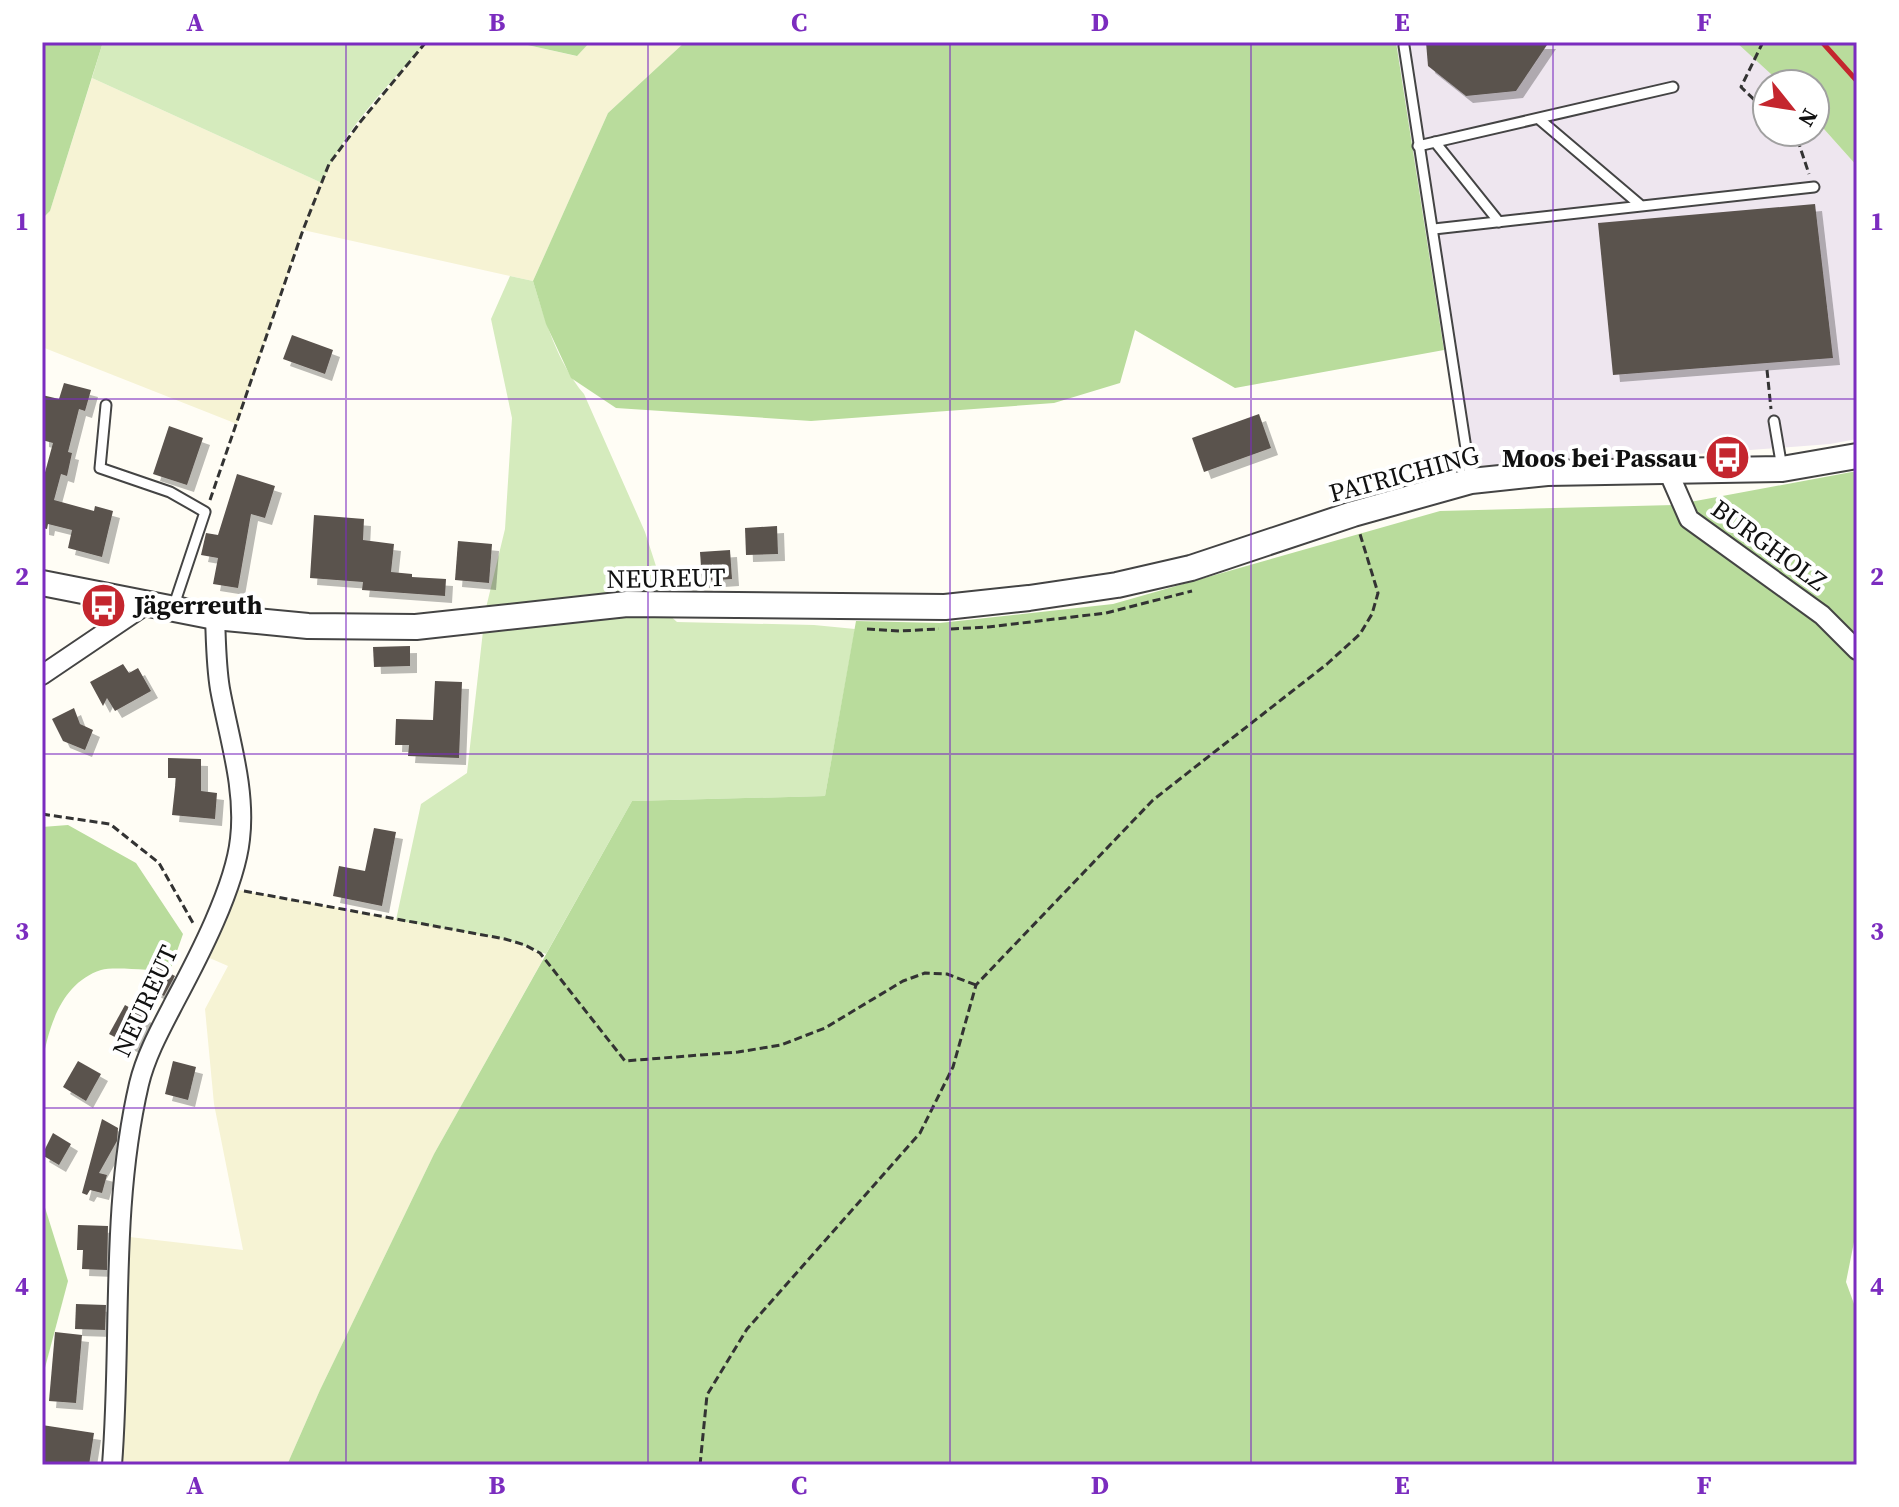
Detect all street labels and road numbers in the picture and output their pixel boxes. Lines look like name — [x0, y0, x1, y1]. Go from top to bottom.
street label: PATRICHING — [1325, 437, 1483, 511]
street label: BURGHOLZ — [1704, 491, 1834, 599]
street label: NEUREUT — [606, 559, 726, 597]
street label: NEUREUT — [104, 939, 187, 1063]

